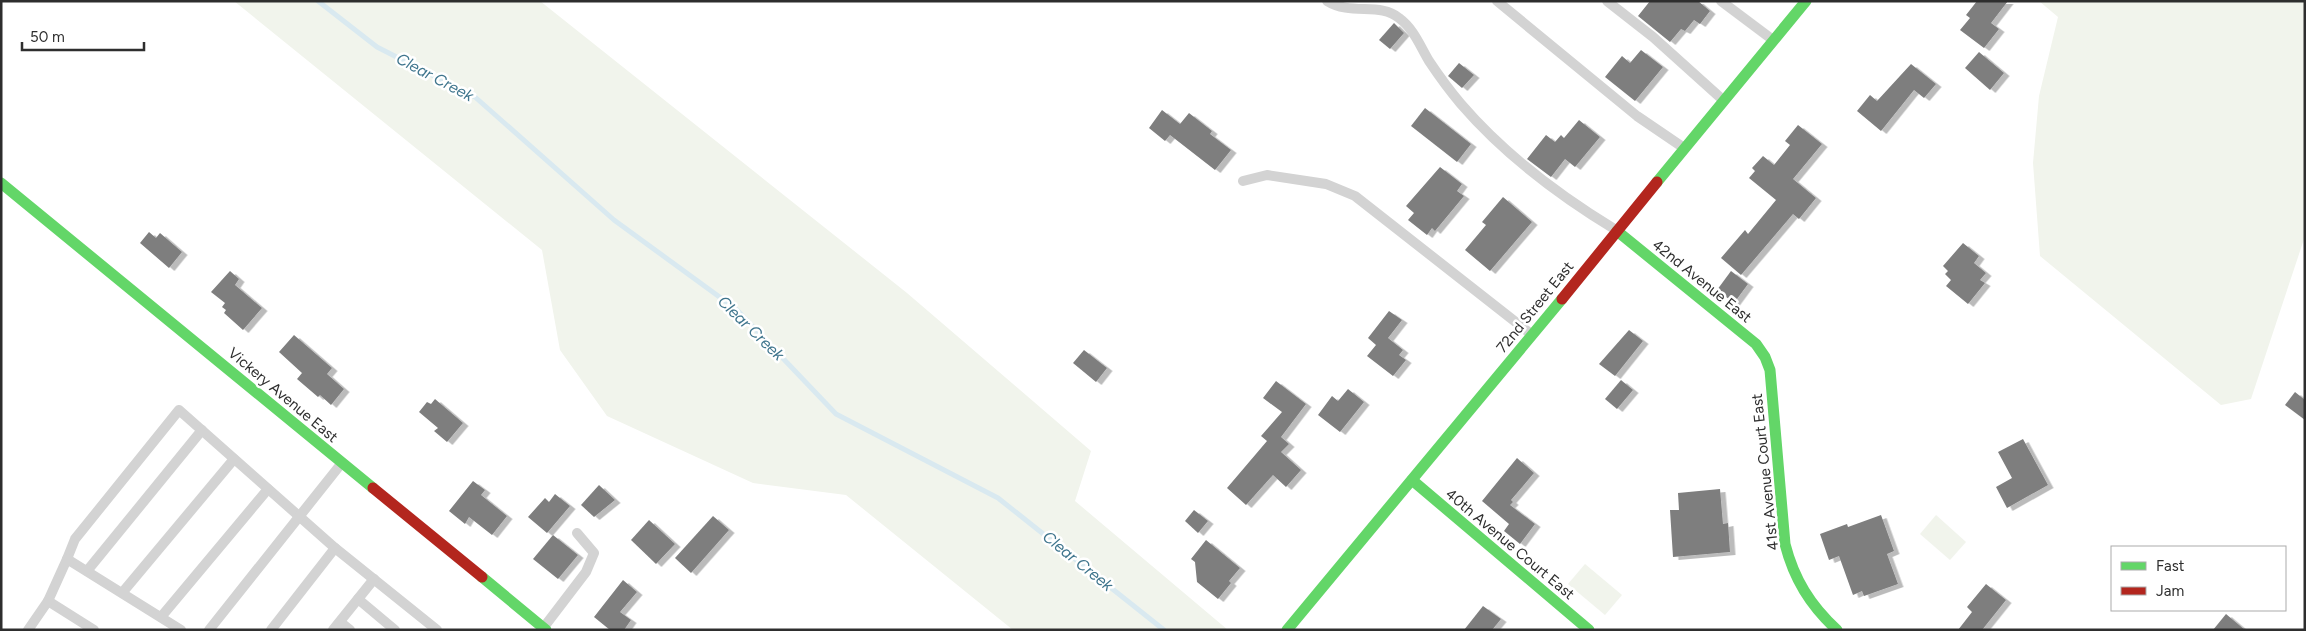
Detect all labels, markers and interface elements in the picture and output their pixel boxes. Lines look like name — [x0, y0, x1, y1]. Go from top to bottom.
scale bar — [22, 20, 145, 52]
text: 50 m — [30, 28, 65, 46]
water label: Clear Creek — [393, 49, 478, 106]
street label: 42nd Avenue East — [1649, 236, 1755, 327]
street label: 72nd Street East — [1493, 257, 1578, 356]
water label: Clear Creek — [714, 292, 789, 365]
street label: Vickery Avenue East — [225, 344, 342, 446]
street label: 41st Avenue Court East — [1748, 392, 1782, 551]
street label: 40th Avenue Court East — [1442, 485, 1578, 603]
water label: Clear Creek — [1039, 527, 1118, 596]
legend — [2111, 546, 2286, 611]
text: Fast — [2156, 557, 2185, 575]
text: Jam — [2156, 582, 2184, 600]

